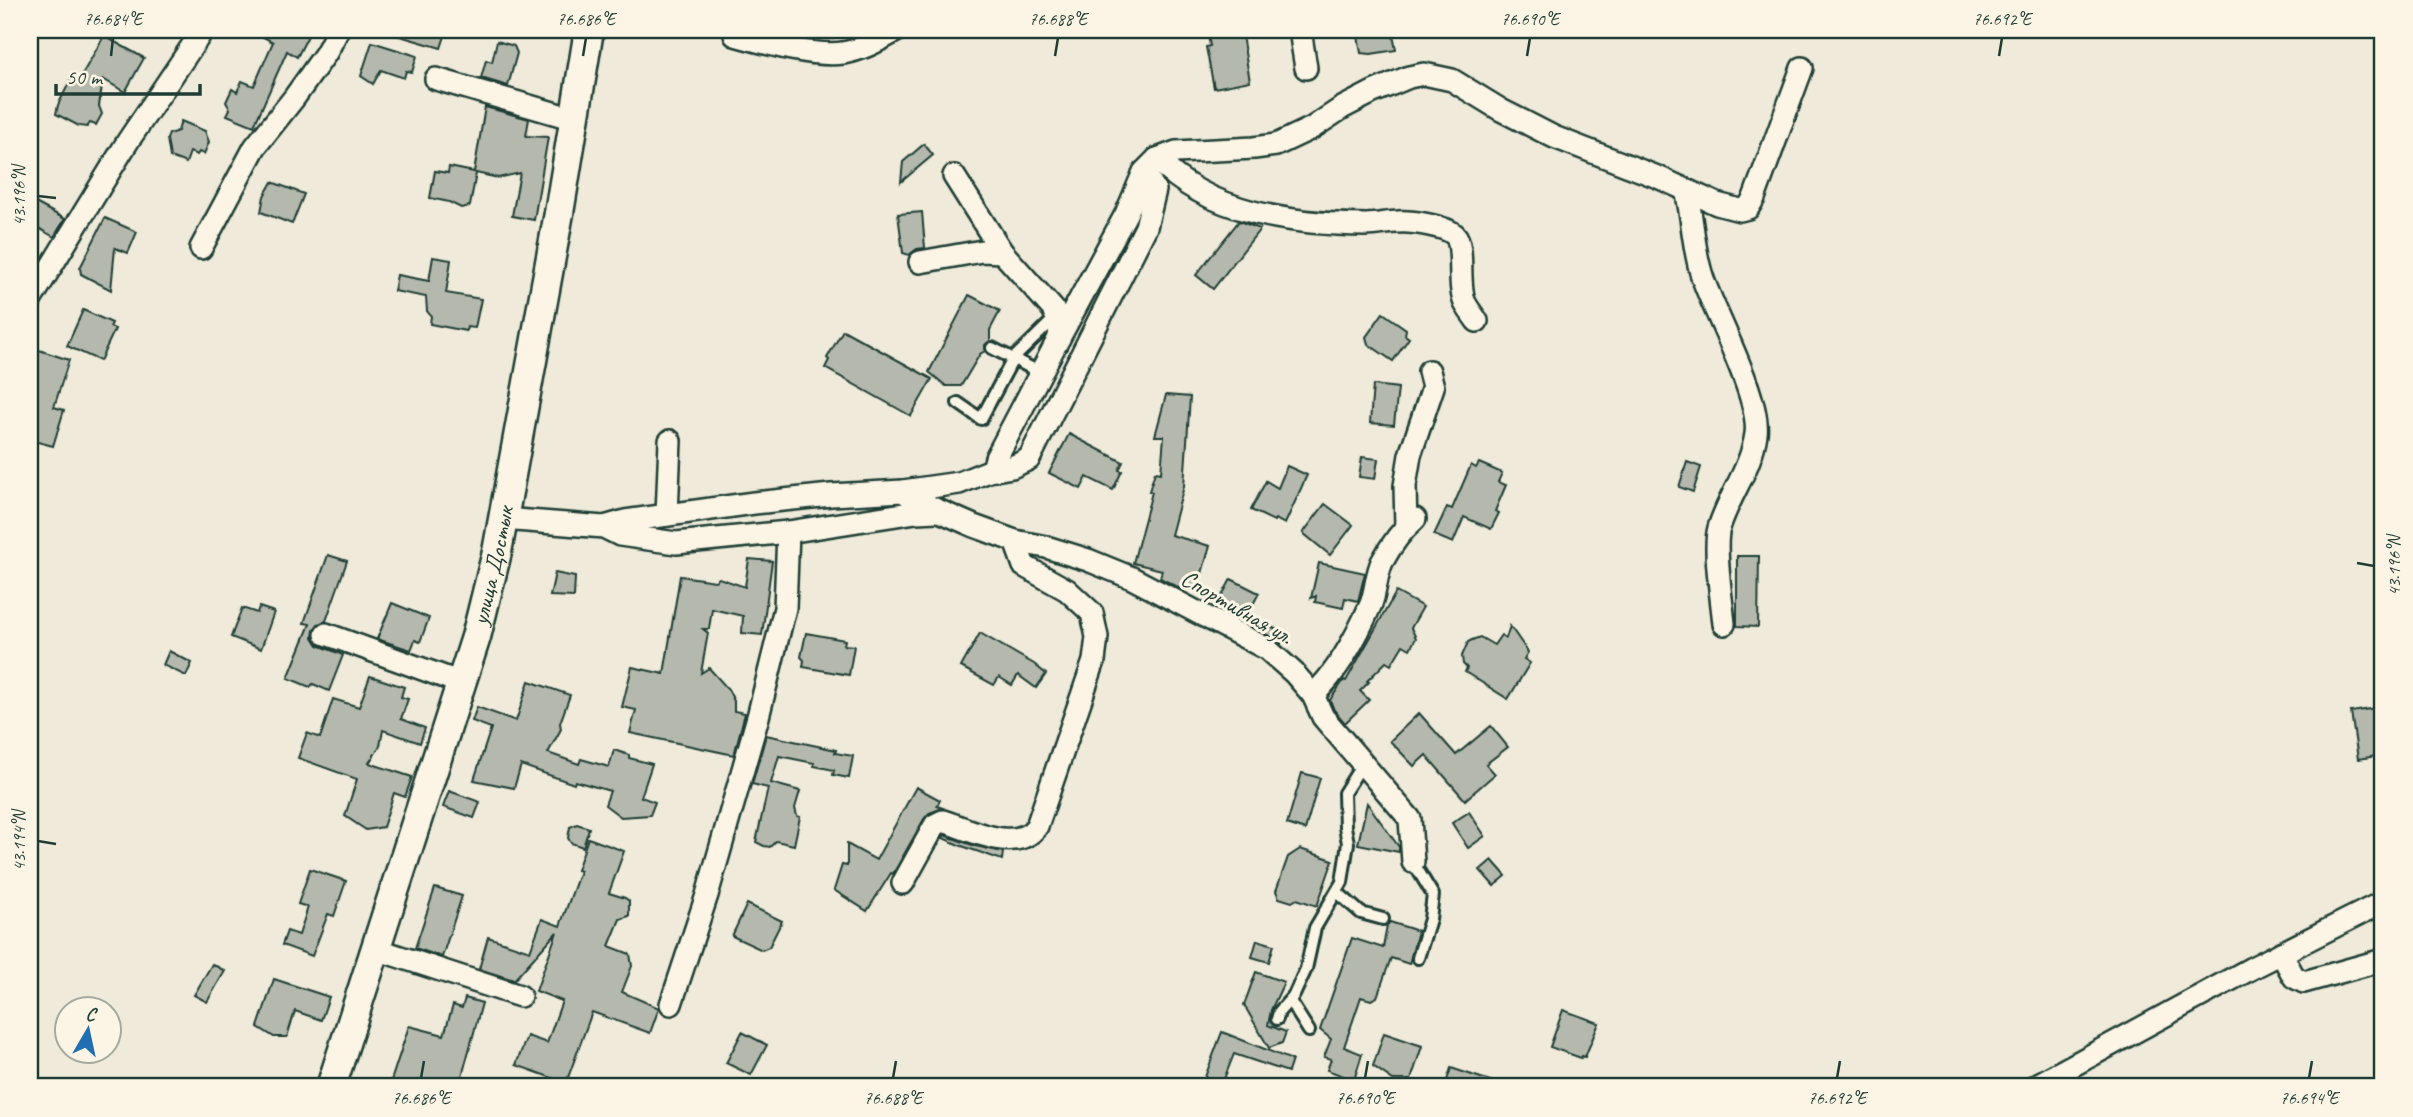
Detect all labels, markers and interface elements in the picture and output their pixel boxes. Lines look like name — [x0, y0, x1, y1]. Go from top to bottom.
text: 76.684°E — [84, 8, 145, 30]
text: 76.686°E — [557, 8, 618, 30]
text: 76.688°E — [1029, 8, 1090, 30]
text: 76.690°E — [1501, 8, 1562, 30]
text: 76.692°E — [1973, 8, 2034, 30]
scale bar — [56, 52, 200, 96]
text: 50 m — [66, 64, 104, 90]
text: 43.196°N — [8, 163, 30, 226]
street label: улица Достык — [464, 502, 520, 630]
text: 43.196°N — [2383, 533, 2405, 596]
street label: Спортивная ул. — [1176, 563, 1299, 651]
text: 43.194°N — [8, 808, 30, 871]
north arrow — [52, 995, 122, 1064]
text: С — [84, 1002, 100, 1027]
text: 76.686°E — [392, 1087, 453, 1109]
text: 76.688°E — [864, 1087, 925, 1109]
text: 76.690°E — [1336, 1087, 1397, 1109]
text: 76.692°E — [1808, 1087, 1869, 1109]
text: 76.694°E — [2280, 1087, 2341, 1109]

